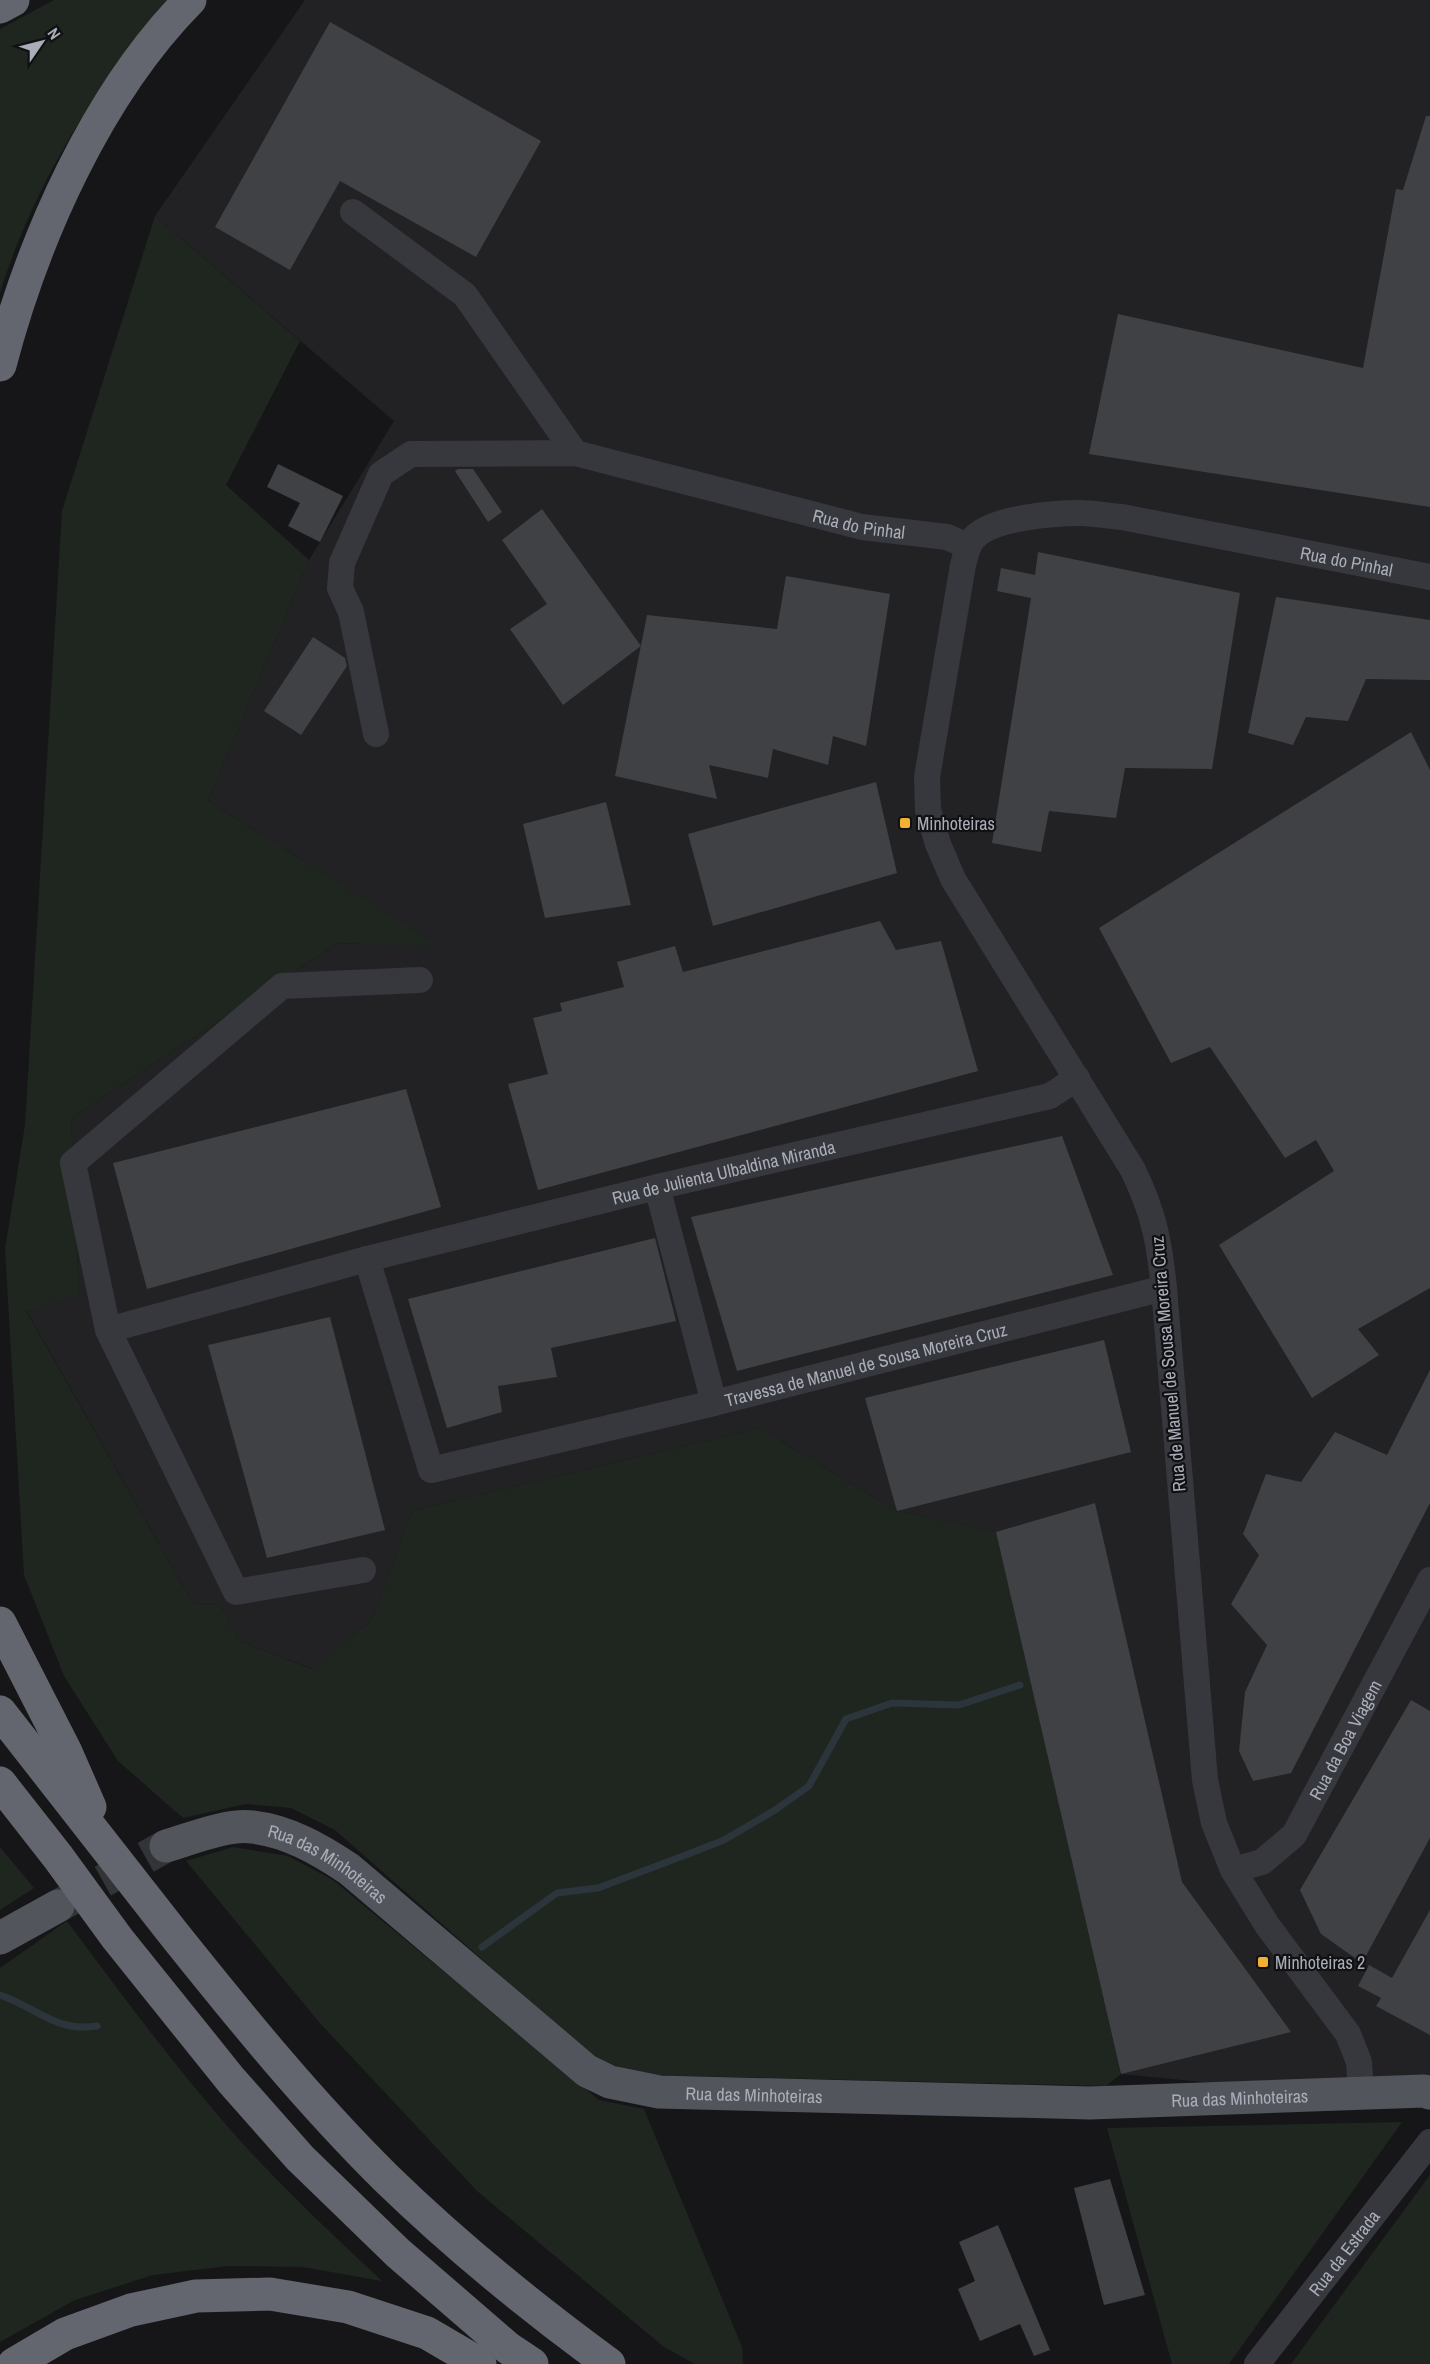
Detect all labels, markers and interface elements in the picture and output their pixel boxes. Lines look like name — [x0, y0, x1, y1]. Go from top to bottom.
north arrow — [12, 12, 72, 72]
text: N — [43, 23, 66, 44]
street label: Rua do Pinhal — [810, 502, 906, 544]
street label: Rua do Pinhal — [1298, 540, 1395, 582]
place label: Minhoteiras — [917, 811, 995, 836]
marker: Minhoteiras — [898, 816, 912, 830]
street label: Rua de Julienta Ulbaldina Miranda — [609, 1134, 837, 1210]
street label: Rua de Manuel de Sousa Moreira Cruz — [1144, 1235, 1192, 1493]
street label: Travessa de Manuel de Sousa Moreira Cruz — [722, 1316, 1009, 1412]
street label: Rua da Boa Viagem — [1303, 1675, 1387, 1804]
street label: Rua das Minhoteiras — [265, 1818, 393, 1909]
place label: Minhoteiras 2 — [1275, 1950, 1365, 1975]
marker: Minhoteiras 2 — [1256, 1955, 1270, 1969]
street label: Rua das Minhoteiras — [685, 2080, 823, 2109]
street label: Rua das Minhoteiras — [1171, 2083, 1309, 2113]
street label: Rua da Estrada — [1302, 2205, 1385, 2301]

